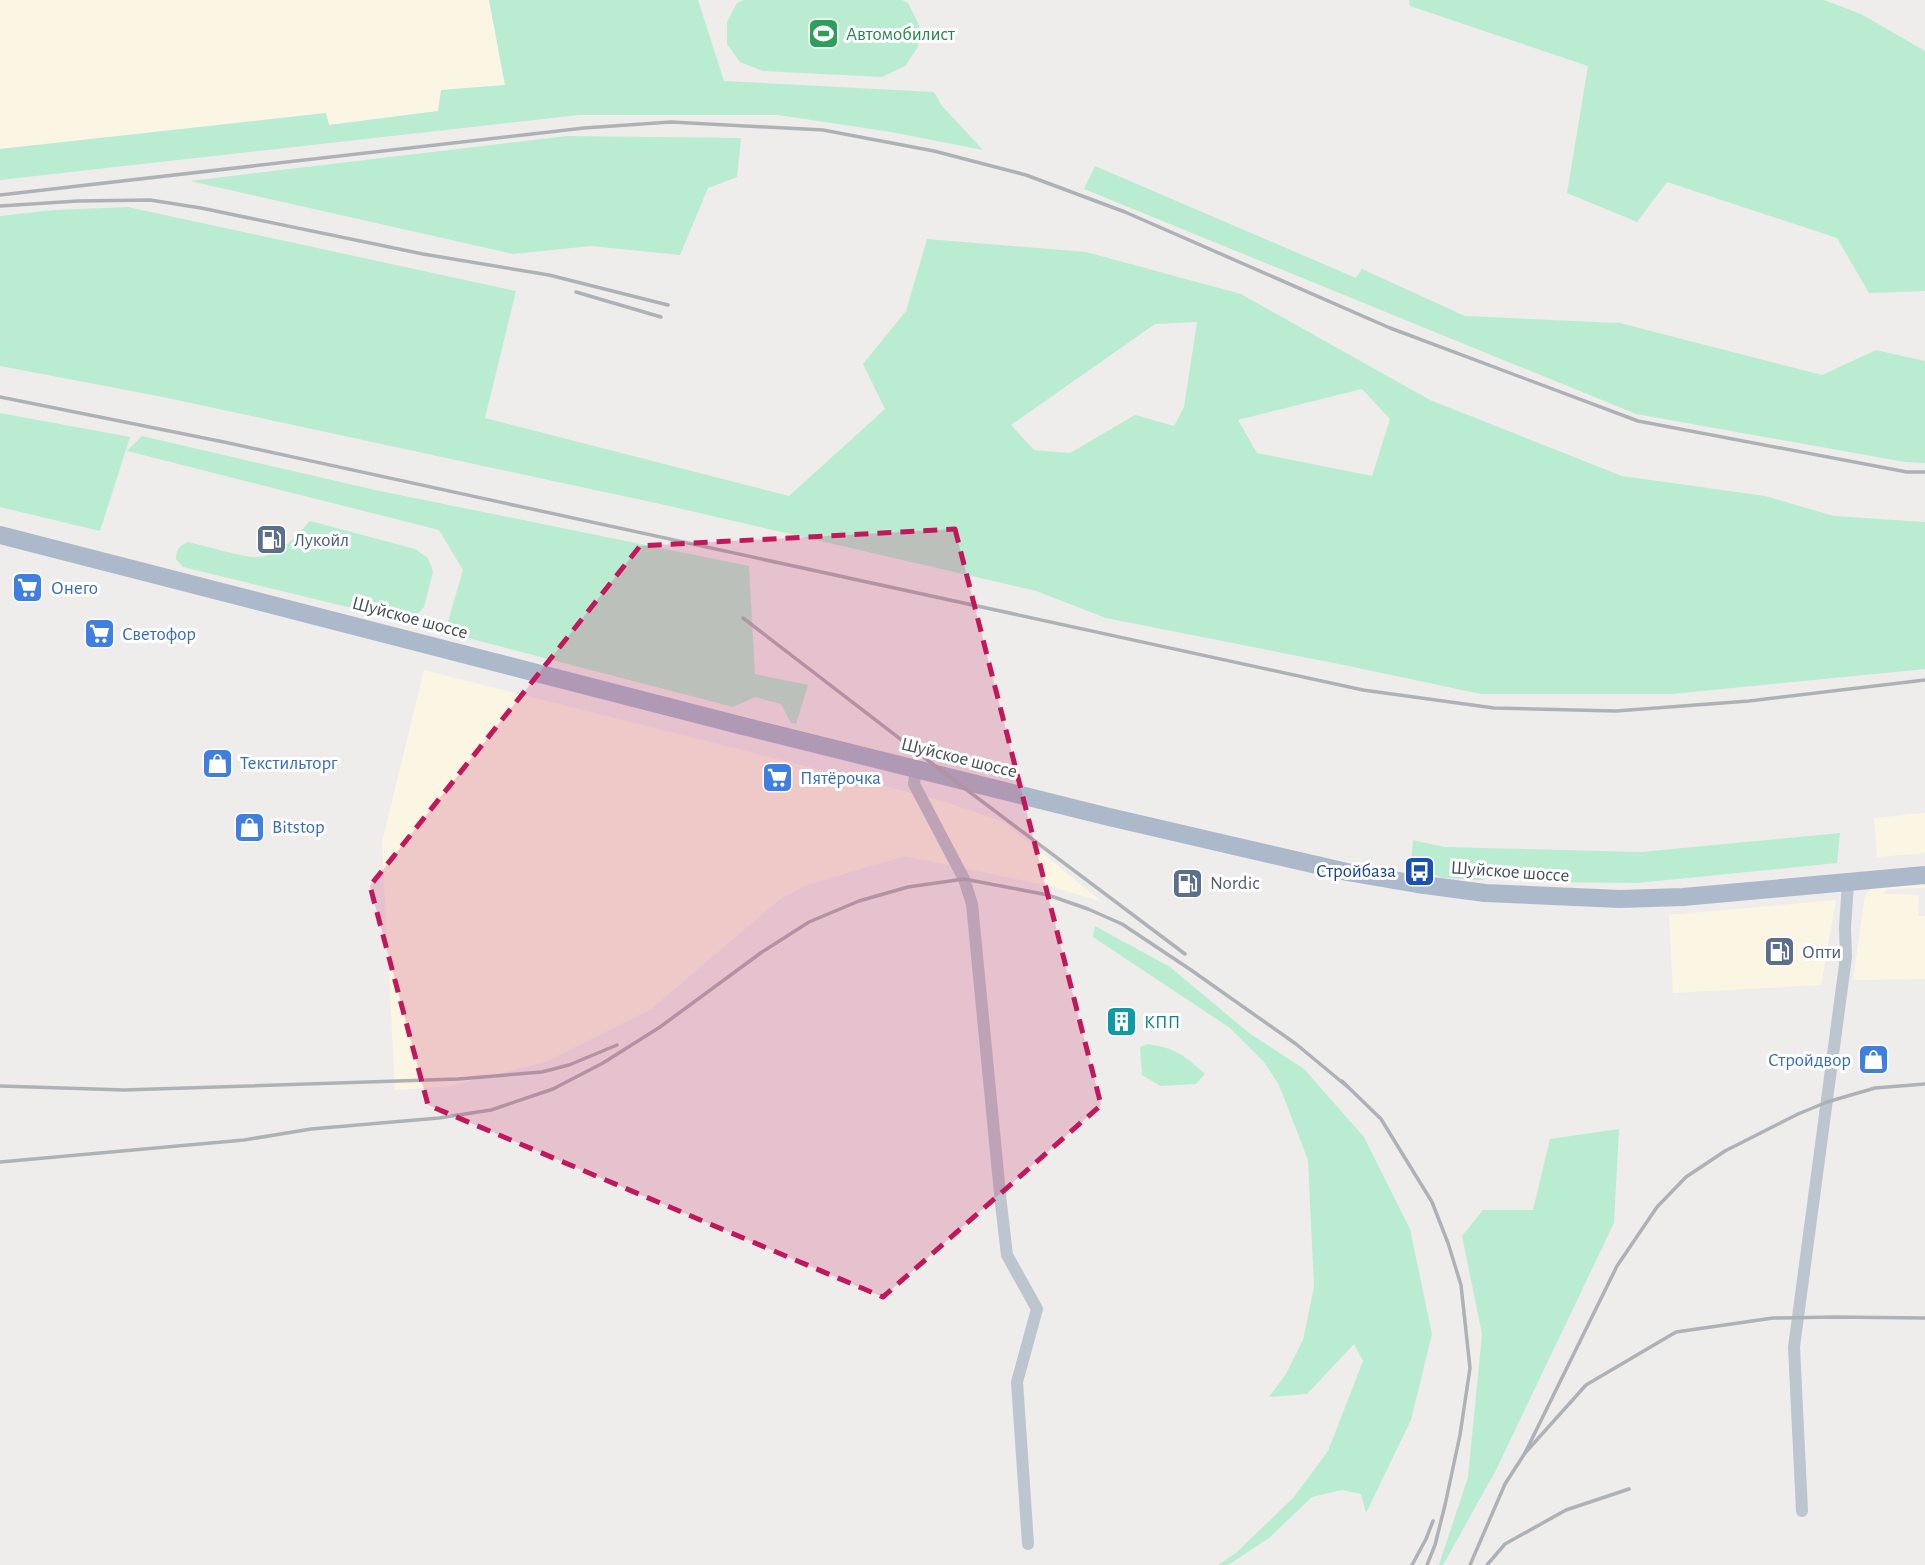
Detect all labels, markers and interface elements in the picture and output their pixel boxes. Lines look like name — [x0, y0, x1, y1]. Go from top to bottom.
sports icon: Автомобилист — [806, 17, 840, 51]
place label: Автомобилист — [846, 25, 955, 44]
fuel station icon: Лукойл — [254, 523, 288, 557]
place label: Лукойл — [294, 531, 349, 550]
supermarket icon: Онего — [11, 571, 45, 605]
place label: Онего — [51, 579, 98, 598]
street label: Шуйское шоссе — [350, 593, 470, 643]
supermarket icon: Светофор — [82, 617, 116, 651]
place label: Светофор — [122, 625, 196, 644]
street label: Шуйское шоссе — [899, 734, 1019, 782]
shop icon: Текстильторг — [200, 746, 234, 780]
place label: Текстильторг — [240, 754, 338, 773]
supermarket icon: Пятёрочка — [760, 761, 794, 795]
place label: Пятёрочка — [800, 769, 881, 788]
shop icon: Bitstop — [232, 810, 266, 844]
place label: Bitstop — [272, 818, 325, 837]
bus stop icon: Стройбаза — [1402, 854, 1436, 888]
street label: Шуйское шоссе — [1450, 858, 1570, 886]
place label: Стройбаза — [1316, 862, 1396, 881]
fuel station icon: Nordic — [1170, 866, 1204, 900]
place label: Nordic — [1210, 874, 1260, 893]
fuel station icon: Опти — [1762, 935, 1796, 969]
place label: Опти — [1802, 943, 1841, 962]
building icon: КПП — [1104, 1005, 1138, 1039]
place label: КПП — [1144, 1013, 1180, 1032]
shop icon: Стройдвор — [1857, 1043, 1891, 1077]
place label: Стройдвор — [1768, 1051, 1851, 1070]

